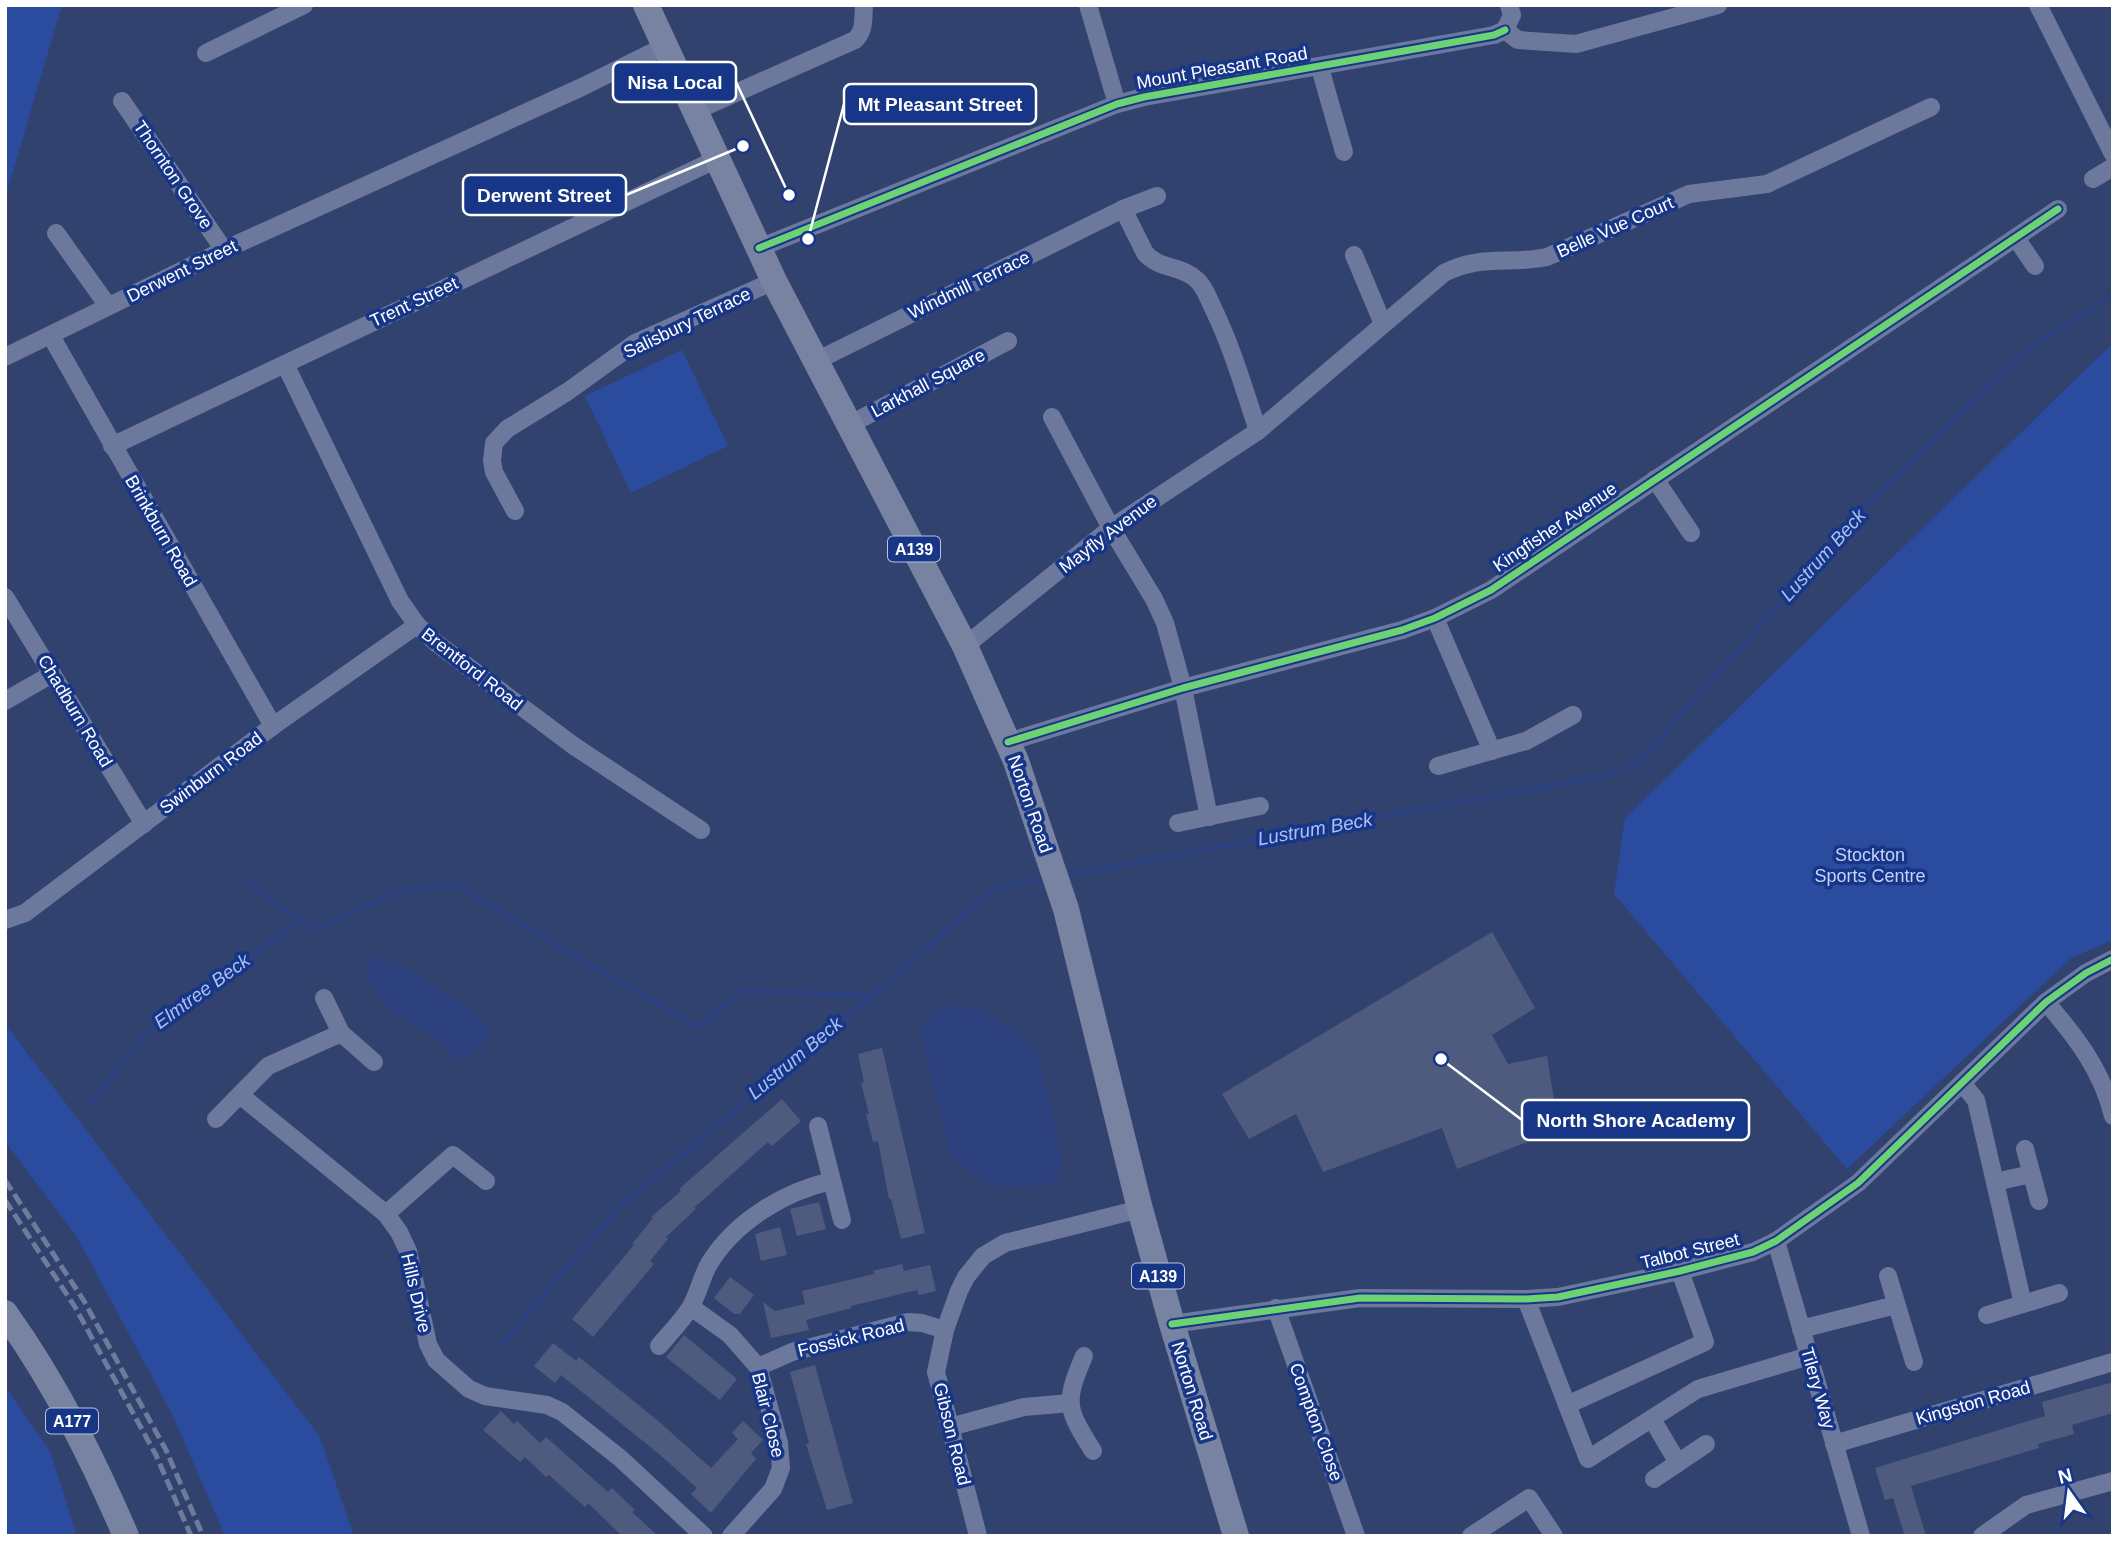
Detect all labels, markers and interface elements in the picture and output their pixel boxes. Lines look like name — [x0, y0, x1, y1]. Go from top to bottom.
street label: Mount Pleasant Road — [1135, 43, 1309, 93]
callout: Nisa Local — [613, 62, 736, 102]
text: Nisa Local — [627, 72, 723, 93]
callout: Mt Pleasant Street — [844, 84, 1036, 124]
text: Mt Pleasant Street — [858, 94, 1023, 115]
street label: Thornton Grove — [129, 117, 217, 233]
callout: Derwent Street — [463, 175, 626, 215]
text: Derwent Street — [477, 185, 612, 206]
street label: Belle Vue Court — [1554, 192, 1676, 262]
street label: Derwent Street — [124, 236, 240, 306]
street label: Windmill Terrace — [905, 247, 1033, 323]
street label: Trent Street — [367, 273, 461, 331]
street label: Salisbury Terrace — [620, 284, 754, 362]
street label: Larkhall Square — [868, 345, 988, 421]
street label: Brinkburn Road — [121, 472, 201, 590]
street label: Kingfisher Avenue — [1489, 478, 1621, 576]
street label: Mayfly Avenue — [1055, 491, 1161, 577]
water label: Lustrum Beck — [1776, 504, 1871, 605]
road number: A139 — [888, 536, 940, 562]
street label: Brentford Road — [418, 624, 526, 714]
street label: Chadburn Road — [34, 651, 116, 771]
street label: Swinburn Road — [156, 728, 266, 818]
street label: Norton Road — [1004, 752, 1056, 856]
water label: Lustrum Beck — [1256, 808, 1375, 849]
park label: Stockton Sports Centre — [1814, 845, 1926, 886]
water label: Elmtree Beck — [150, 948, 255, 1033]
water label: Lustrum Beck — [744, 1012, 847, 1103]
callout: North Shore Academy — [1522, 1100, 1749, 1140]
text: North Shore Academy — [1537, 1110, 1736, 1131]
street label: Talbot Street — [1639, 1229, 1741, 1273]
street label: Hills Drive — [397, 1251, 435, 1335]
road number: A139 — [1132, 1264, 1184, 1288]
street label: Fossick Road — [796, 1315, 906, 1361]
street label: Norton Road — [1168, 1339, 1216, 1443]
street label: Tilery Way — [1797, 1345, 1839, 1431]
street label: Compton Close — [1285, 1360, 1347, 1484]
street label: Blair Close — [748, 1370, 788, 1460]
street label: Kingston Road — [1913, 1377, 2033, 1429]
street label: Gibson Road — [930, 1381, 974, 1487]
road number: A177 — [46, 1408, 98, 1434]
north arrow — [2034, 1457, 2104, 1527]
text: N — [2056, 1464, 2074, 1488]

